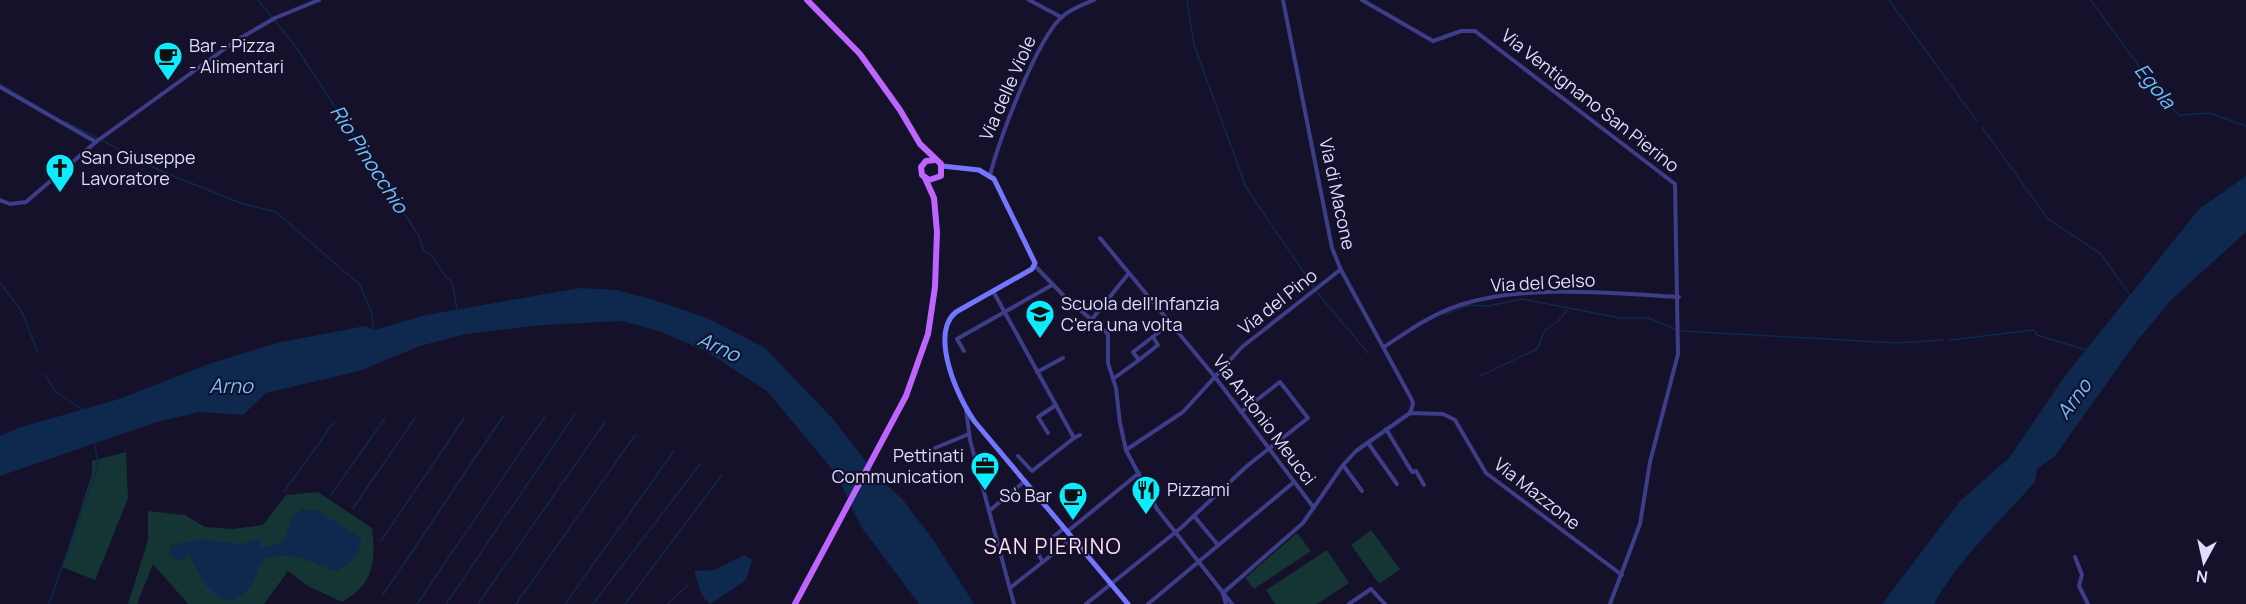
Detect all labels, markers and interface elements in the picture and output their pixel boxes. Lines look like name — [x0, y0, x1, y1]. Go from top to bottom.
street label: Via Ventignano San Pierino — [1497, 23, 1685, 177]
street label: Via delle Viole — [973, 32, 1041, 144]
place label: Bar - Pizza - Alimentari — [189, 33, 284, 78]
cafe icon: Bar - Pizza - Alimentari — [152, 40, 184, 82]
water label: Egola — [2129, 57, 2182, 115]
water label: Rio Pinocchio — [324, 99, 415, 219]
street label: Via di Macone — [1314, 136, 1362, 252]
place label: San Giuseppe Lavoratore — [81, 145, 196, 190]
church icon: San Giuseppe Lavoratore — [44, 152, 76, 194]
street label: Via del Pino — [1233, 263, 1322, 339]
street label: Via del Gelso — [1490, 267, 1596, 297]
place label: Scuola dell'Infanzia C'era una volta — [1061, 291, 1220, 336]
school or university icon: Scuola dell'Infanzia C'era una volta — [1024, 298, 1056, 340]
water label: Arno — [694, 325, 746, 368]
street label: Via Antonio Meucci — [1208, 349, 1322, 489]
water label: Arno — [209, 372, 254, 399]
water label: Arno — [2050, 372, 2098, 424]
place label: Pettinati Communication — [832, 443, 964, 488]
office icon: Pettinati Communication — [969, 450, 1001, 492]
street label: Via Mazzone — [1489, 452, 1586, 535]
restaurant icon: Pizzami — [1130, 474, 1162, 516]
place label: Pizzami — [1167, 477, 1230, 501]
cafe icon: Sò Bar — [1057, 480, 1089, 522]
place label: Sò Bar — [999, 483, 1053, 507]
district label: SAN PIERINO — [984, 532, 1122, 560]
north arrow — [2174, 532, 2234, 592]
text: N — [2195, 565, 2209, 589]

